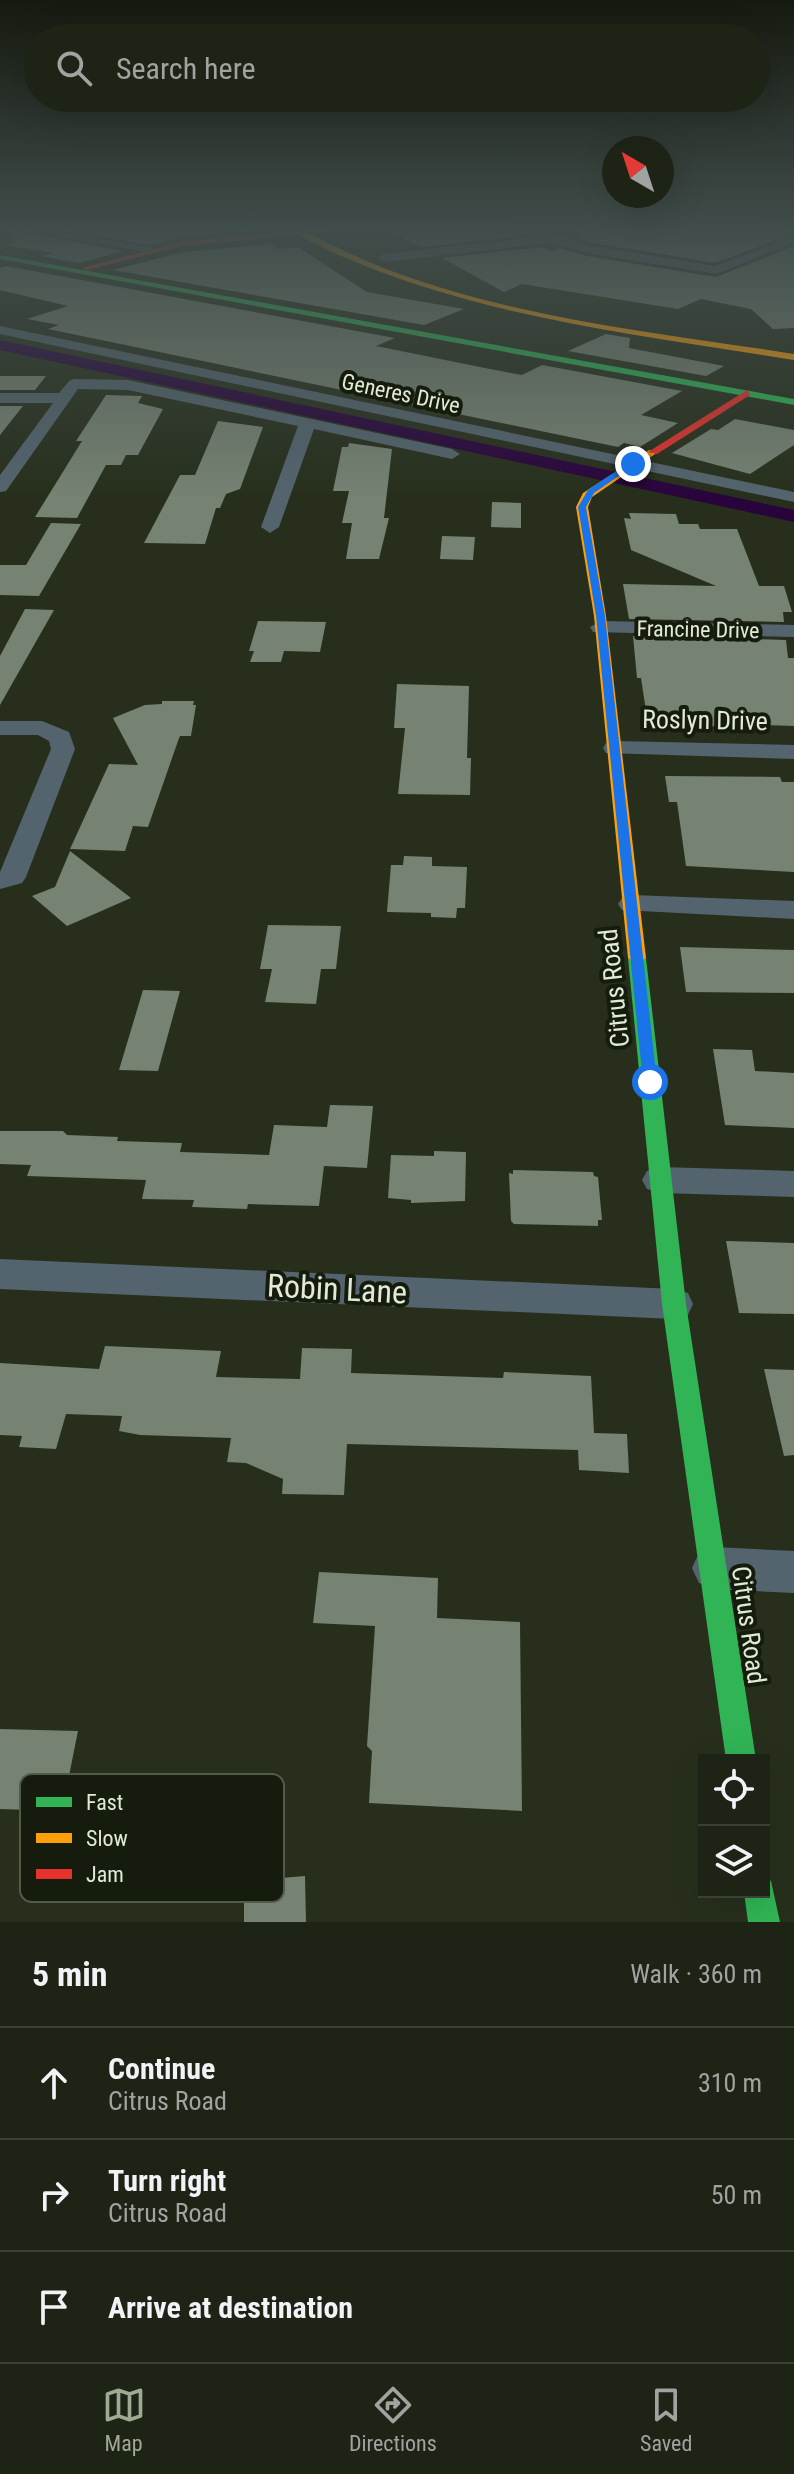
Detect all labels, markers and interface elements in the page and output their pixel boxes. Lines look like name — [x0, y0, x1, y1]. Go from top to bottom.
search box — [24, 24, 770, 112]
icon: search — [52, 46, 96, 90]
text: Search here — [116, 51, 256, 86]
north arrow — [602, 136, 674, 208]
street label: Generes Drive — [340, 369, 462, 418]
route end — [615, 446, 651, 482]
street label: Francine Drive — [636, 616, 760, 643]
street label: Roslyn Drive — [642, 704, 768, 736]
street label: Citrus Road — [593, 927, 635, 1049]
route start — [632, 1064, 668, 1100]
street label: Robin Lane — [266, 1266, 408, 1312]
street label: Citrus Road — [726, 1564, 772, 1686]
map controls — [698, 1754, 770, 1898]
button: locate — [698, 1754, 770, 1826]
legend — [20, 1774, 284, 1902]
text: Fast — [86, 1790, 123, 1815]
text: Slow — [86, 1826, 128, 1851]
button: layers — [698, 1826, 770, 1898]
text: Jam — [86, 1862, 124, 1887]
text: 5 min — [32, 1954, 108, 1994]
text: Walk · 360 m — [630, 1959, 762, 1989]
text: Continue — [108, 2051, 215, 2086]
icon: ahead — [32, 2061, 76, 2105]
text: 310 m — [698, 2068, 762, 2098]
text: Citrus Road — [108, 2086, 227, 2116]
text: Turn right — [108, 2163, 226, 2198]
icon: right — [32, 2173, 76, 2217]
text: 50 m — [711, 2180, 762, 2210]
text: Citrus Road — [108, 2198, 227, 2228]
icon: arrive — [32, 2285, 76, 2329]
text: Arrive at destination — [108, 2290, 353, 2325]
tab: Map — [102, 2383, 146, 2456]
tab: Directions — [349, 2383, 437, 2456]
tab: Saved — [640, 2383, 692, 2456]

